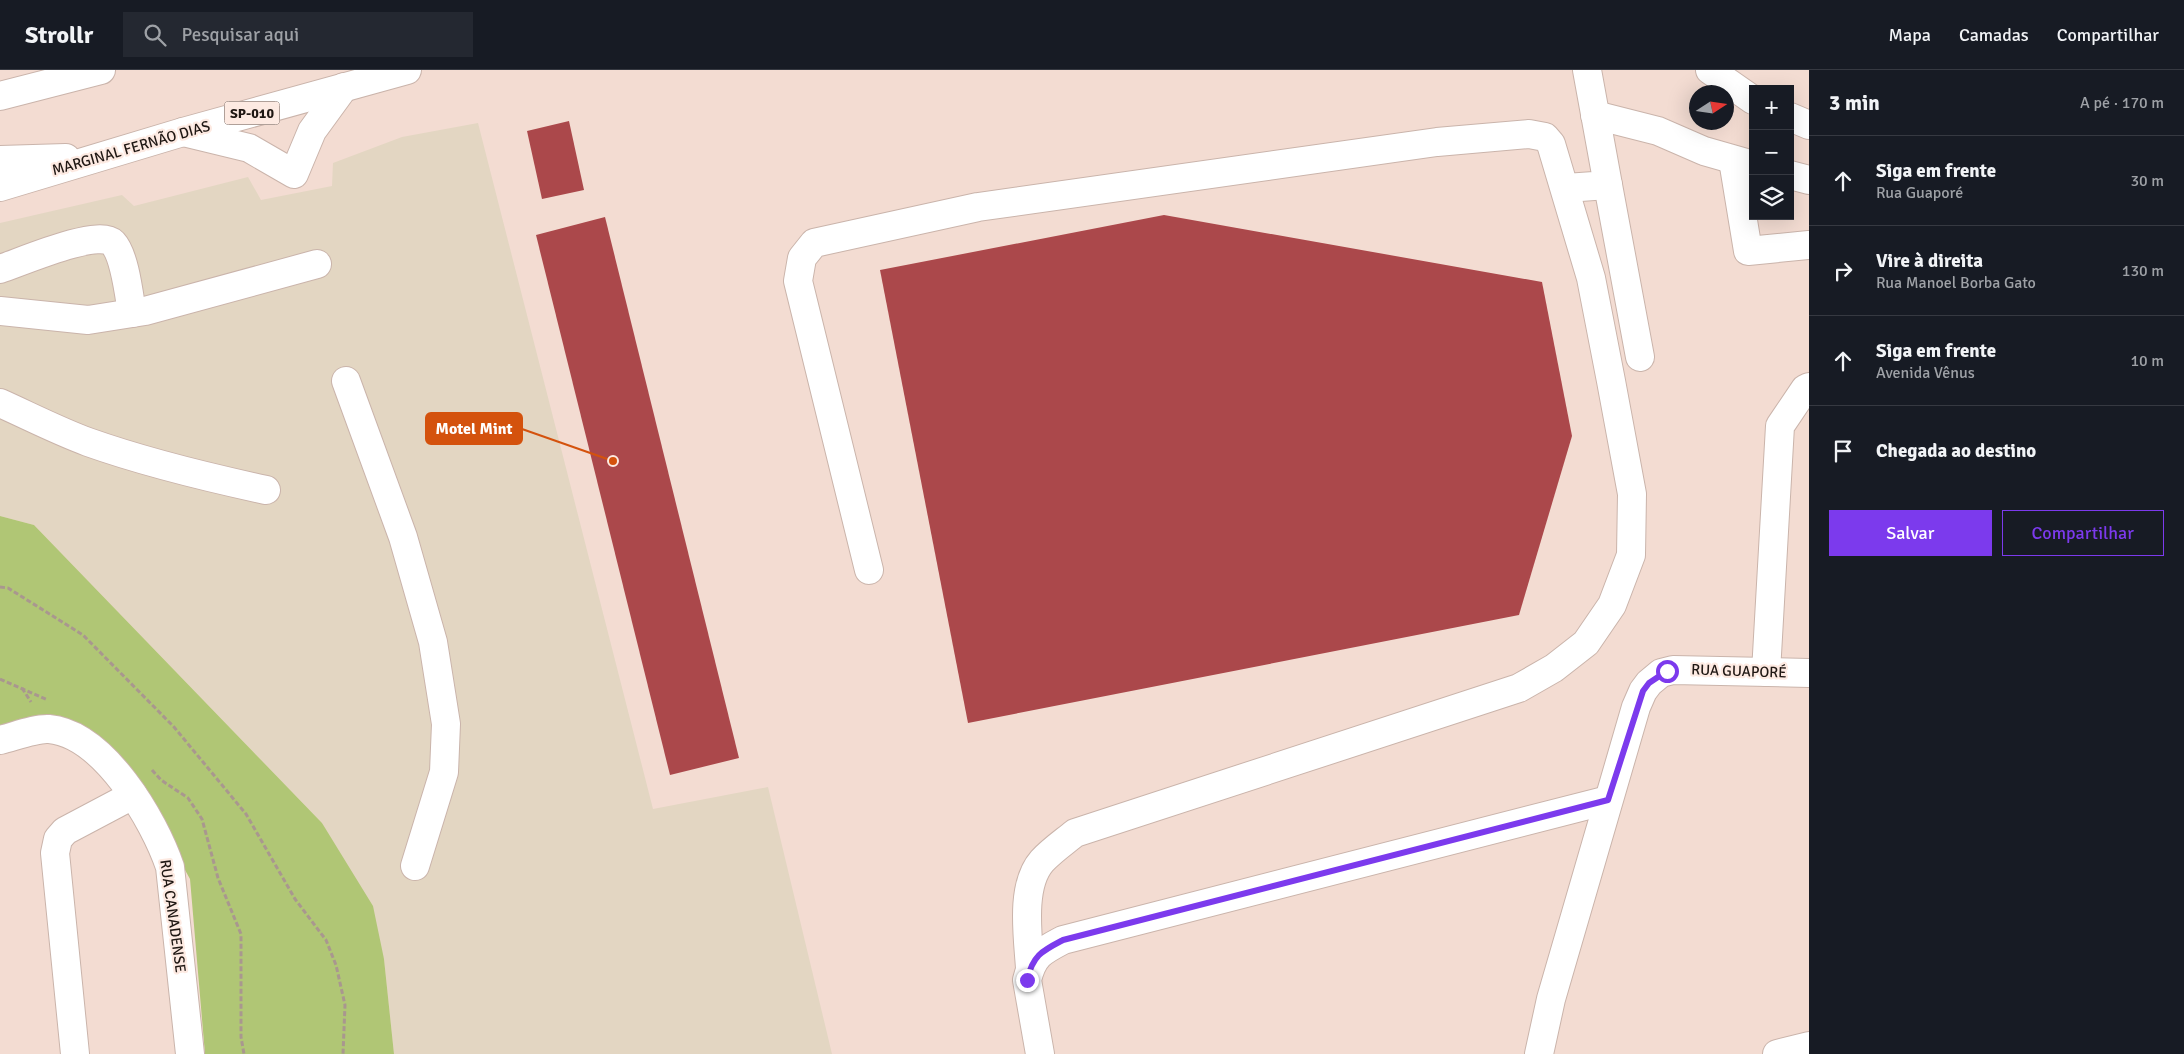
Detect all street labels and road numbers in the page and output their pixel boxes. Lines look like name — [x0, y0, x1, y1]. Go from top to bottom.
road number: SP-010 — [224, 102, 280, 124]
street label: MARGINAL FERNÃO DIAS — [50, 116, 212, 179]
street label: RUA GUAPORÉ — [1691, 659, 1787, 682]
street label: RUA CANADENSE — [156, 858, 190, 974]

